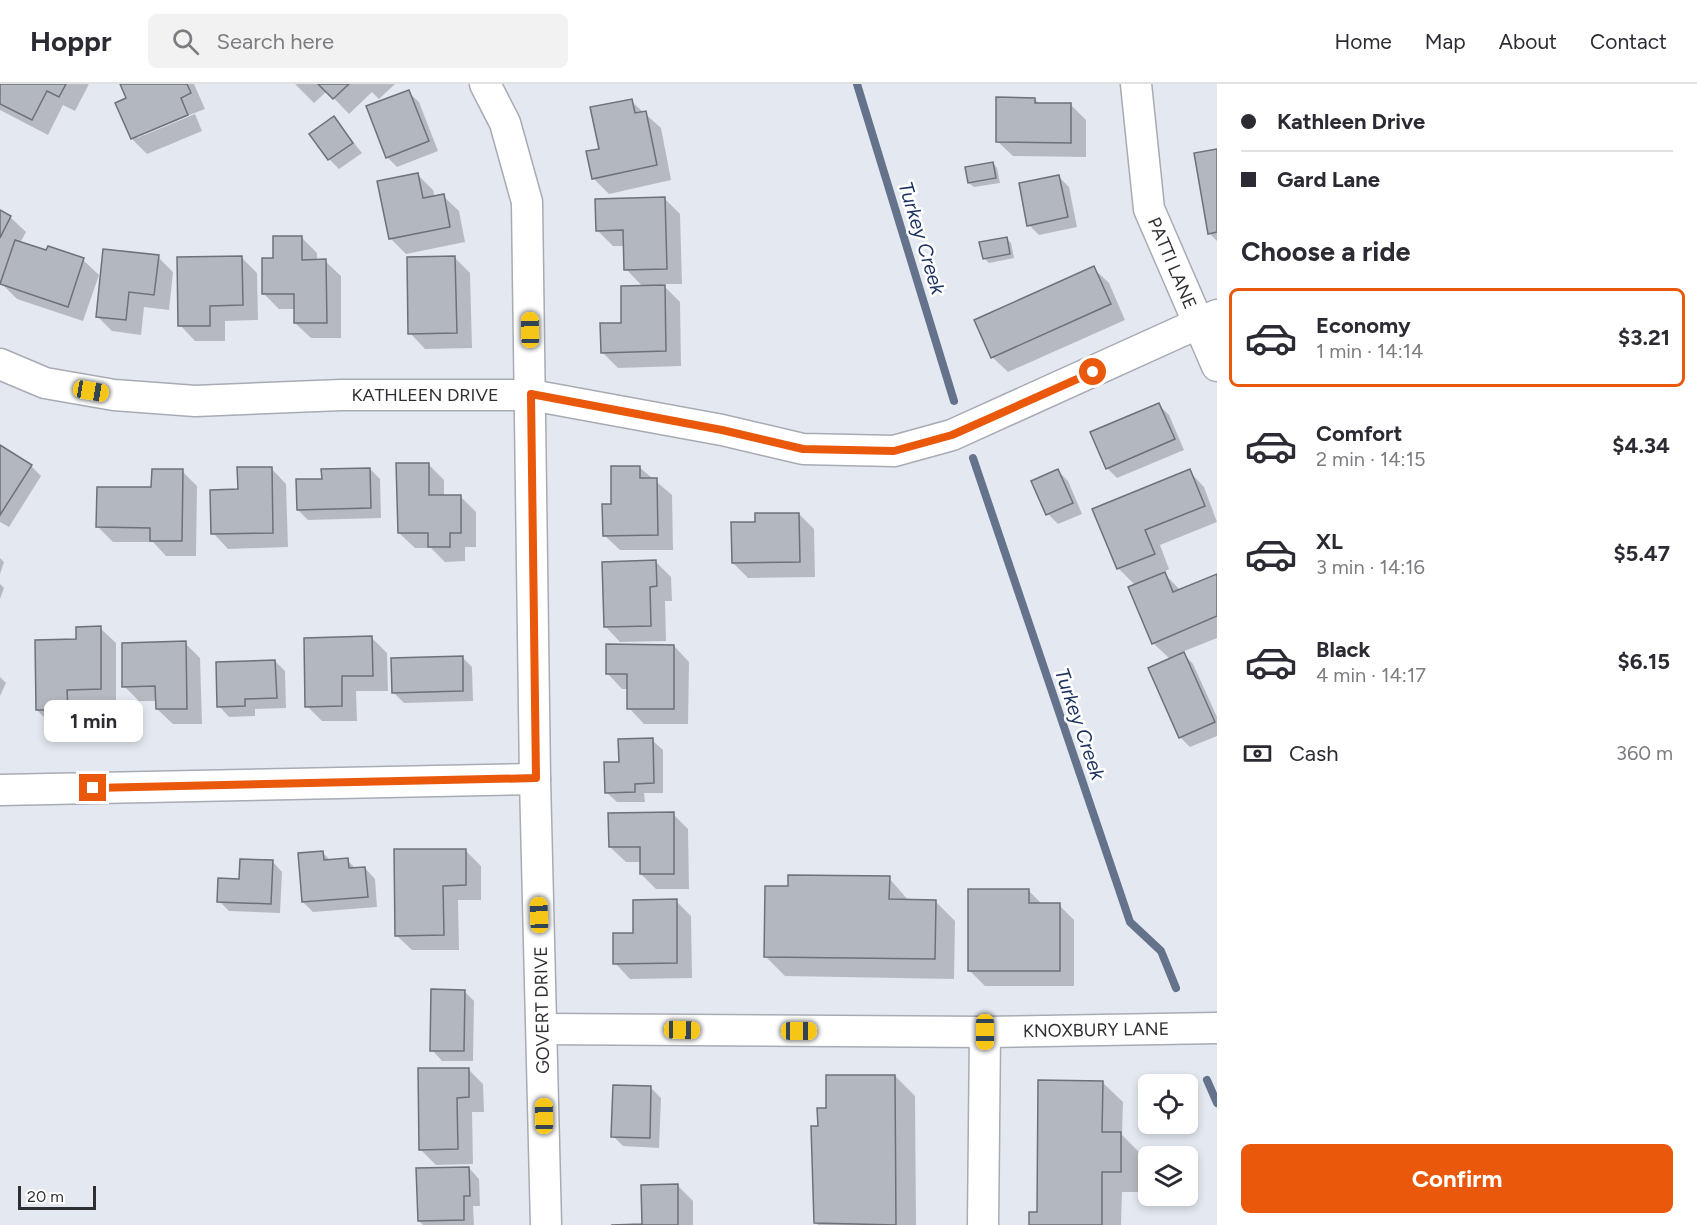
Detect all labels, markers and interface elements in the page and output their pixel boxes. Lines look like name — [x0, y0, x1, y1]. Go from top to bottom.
search box — [148, 14, 568, 68]
text: Hoppr — [30, 24, 112, 58]
icon: search — [169, 25, 202, 58]
text: Search here — [217, 28, 334, 55]
text: Home — [1335, 29, 1392, 54]
text: Map — [1425, 29, 1466, 54]
text: About — [1499, 29, 1557, 54]
text: Contact — [1590, 29, 1667, 54]
text: Kathleen Drive — [1277, 108, 1425, 135]
text: Gard Lane — [1277, 166, 1380, 193]
water label: Turkey Creek — [893, 179, 951, 299]
street label: PATTI LANE — [1143, 214, 1201, 312]
text: Choose a ride — [1241, 235, 1410, 268]
icon: car — [1244, 311, 1298, 365]
car — [521, 312, 539, 348]
text: Economy — [1316, 312, 1411, 339]
text: $3.21 — [1618, 324, 1670, 351]
text: 1 min · 14:14 — [1316, 339, 1423, 363]
route start — [1079, 358, 1106, 385]
car — [72, 379, 110, 403]
street label: KATHLEEN DRIVE — [351, 384, 499, 406]
icon: car — [1244, 419, 1298, 473]
text: Comfort — [1316, 420, 1402, 447]
text: $4.34 — [1612, 432, 1670, 459]
text: 2 min · 14:15 — [1316, 447, 1425, 471]
icon: car — [1244, 527, 1298, 581]
text: XL — [1316, 528, 1343, 555]
text: $5.47 — [1613, 540, 1670, 567]
text: 3 min · 14:16 — [1316, 555, 1425, 579]
icon: car — [1244, 635, 1298, 689]
text: Black — [1316, 636, 1370, 663]
text: $6.15 — [1618, 648, 1670, 675]
text: 4 min · 14:17 — [1316, 663, 1426, 687]
water label: Turkey Creek — [1050, 665, 1111, 784]
callout: 1 min — [44, 701, 142, 743]
text: 1 min — [70, 709, 117, 733]
icon: cash — [1241, 737, 1274, 770]
text: Cash — [1289, 740, 1339, 767]
text: 360 m — [1616, 741, 1673, 765]
route end — [79, 774, 106, 801]
car — [529, 897, 549, 933]
street label: GOVERT DRIVE — [530, 946, 554, 1074]
car — [976, 1014, 994, 1050]
street label: KNOXBURY LANE — [1023, 1018, 1169, 1042]
car — [664, 1021, 700, 1039]
car — [781, 1022, 817, 1040]
map controls — [1138, 1074, 1198, 1206]
button: locate — [1138, 1074, 1198, 1134]
car — [535, 1098, 553, 1134]
button: Confirm — [1241, 1144, 1673, 1213]
button: layers — [1138, 1146, 1198, 1206]
scale bar — [18, 1183, 96, 1210]
text: 20 m — [27, 1187, 64, 1206]

